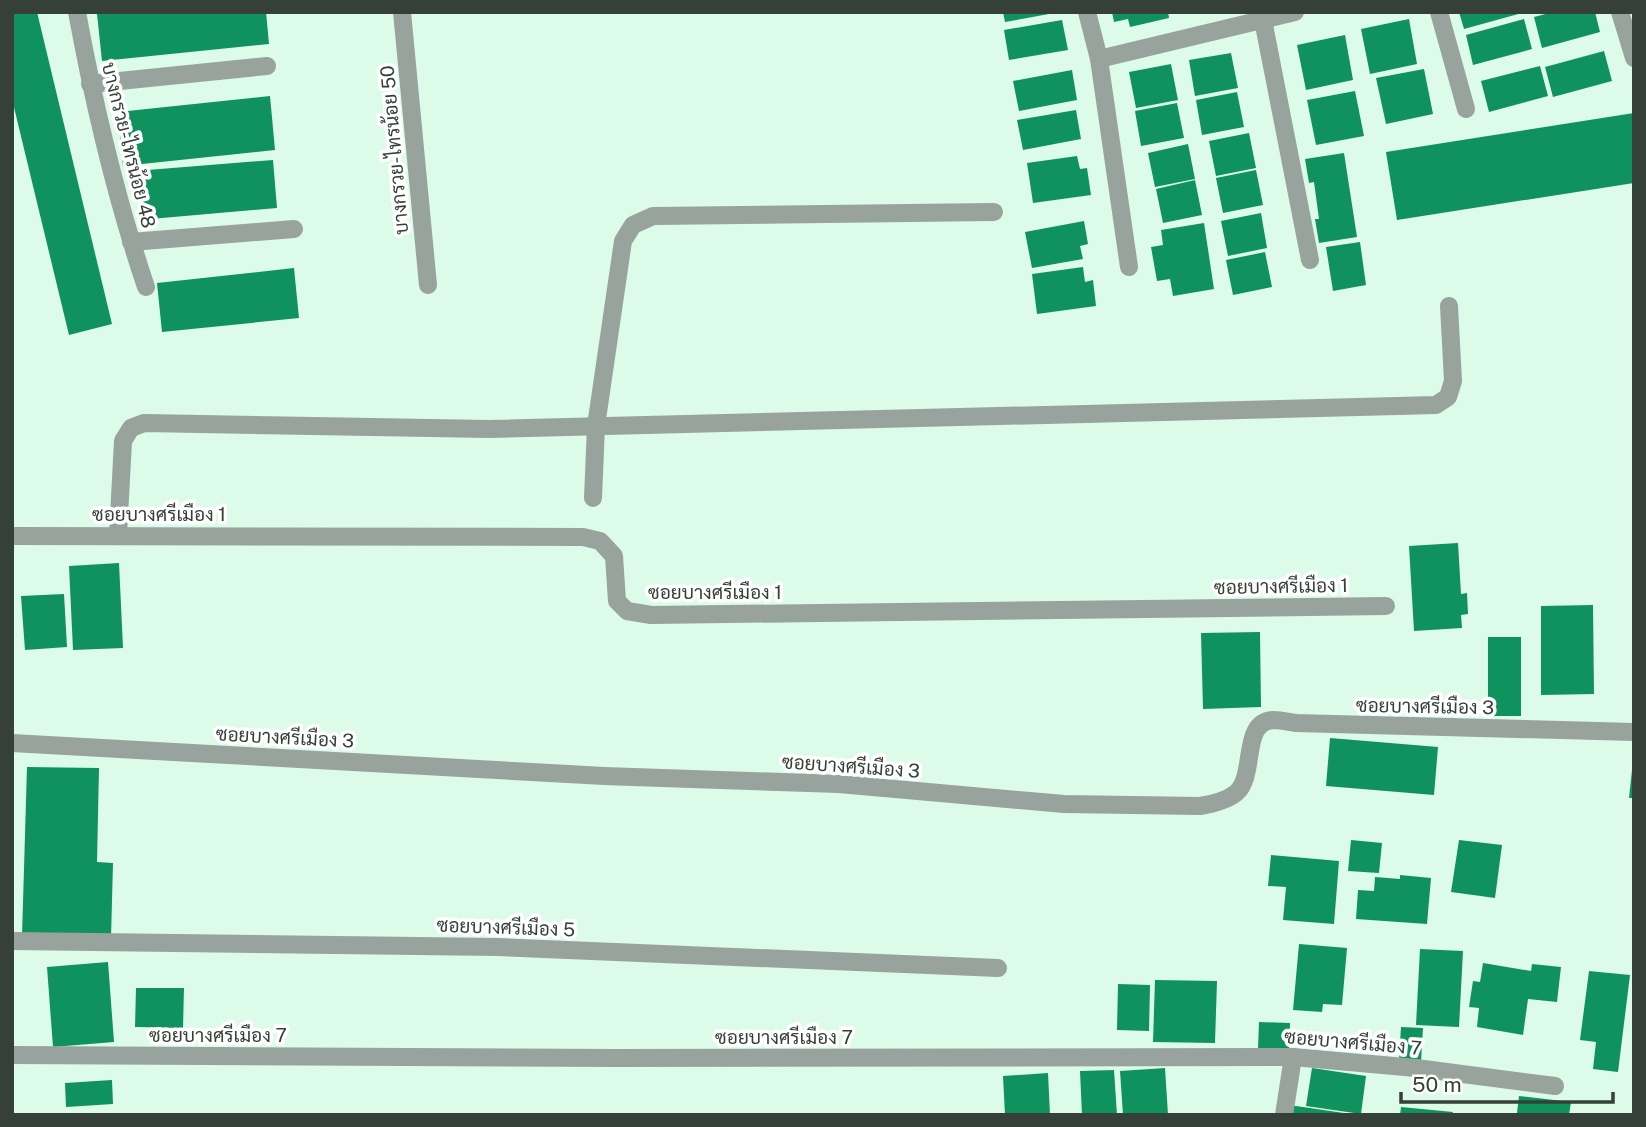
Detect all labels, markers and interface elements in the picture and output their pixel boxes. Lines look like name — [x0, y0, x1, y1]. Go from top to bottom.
street label: บางกรวย-ไทรน้อย 48 — [98, 60, 161, 230]
street label: บางกรวย-ไทรน้อย 50 — [375, 65, 412, 236]
street label: ซอยบางศรีเมือง 1 — [92, 502, 226, 525]
street label: ซอยบางศรีเมือง 1 — [1214, 573, 1348, 598]
street label: ซอยบางศรีเมือง 1 — [648, 580, 782, 603]
street label: ซอยบางศรีเมือง 3 — [1356, 693, 1494, 718]
street label: ซอยบางศรีเมือง 3 — [215, 721, 355, 752]
street label: ซอยบางศรีเมือง 3 — [781, 749, 921, 782]
street label: ซอยบางศรีเมือง 5 — [436, 913, 576, 940]
street label: ซอยบางศรีเมือง 7 — [149, 1023, 287, 1046]
street label: ซอยบางศรีเมือง 7 — [1283, 1024, 1423, 1059]
street label: ซอยบางศรีเมือง 7 — [715, 1025, 853, 1048]
scale bar — [1401, 1060, 1613, 1104]
text: 50 m — [1412, 1072, 1462, 1097]

